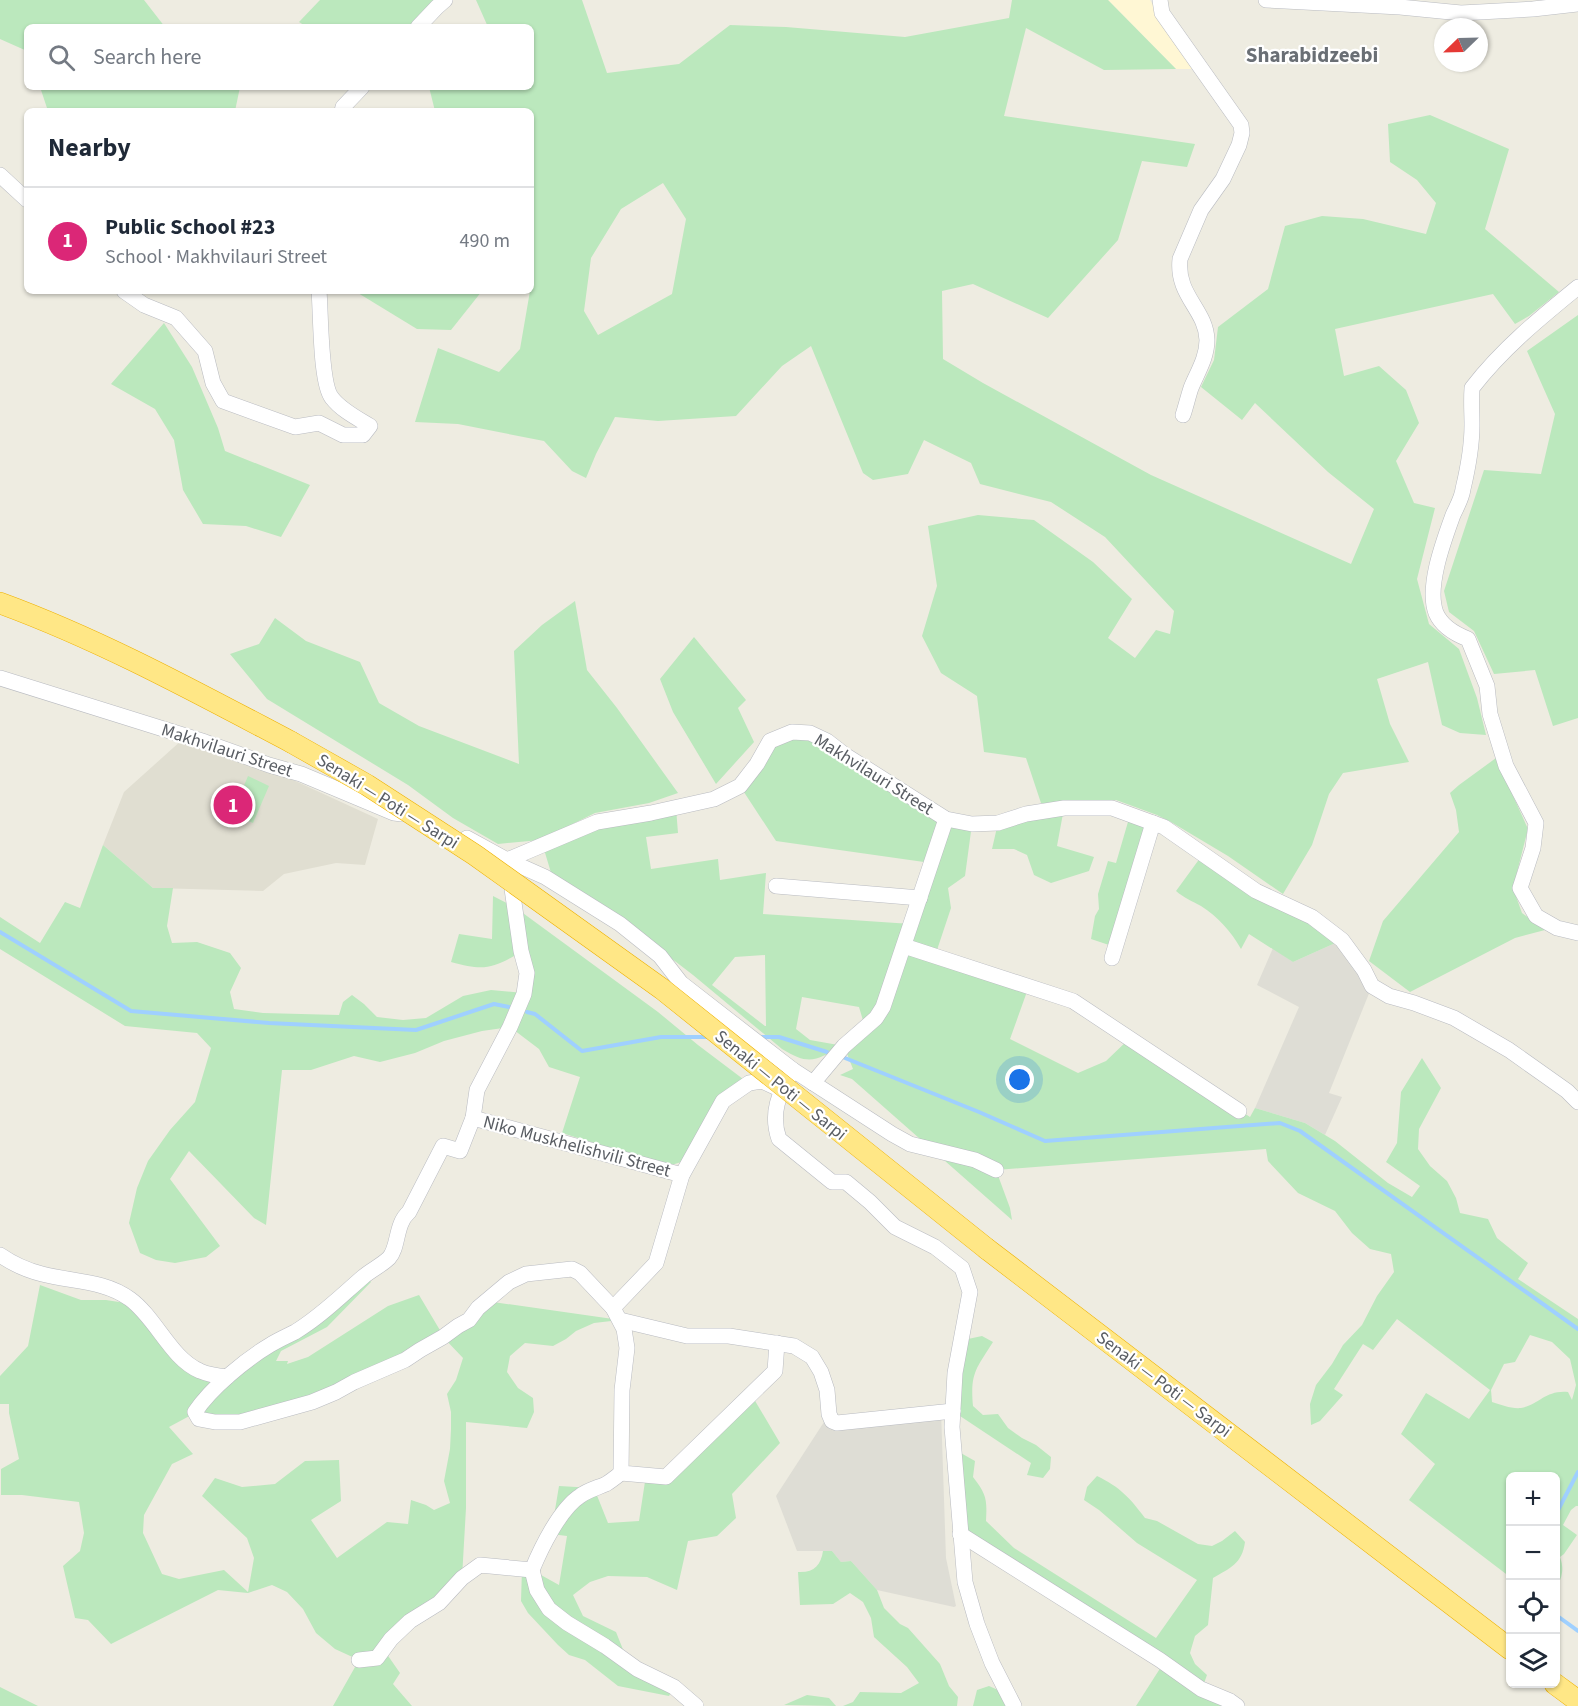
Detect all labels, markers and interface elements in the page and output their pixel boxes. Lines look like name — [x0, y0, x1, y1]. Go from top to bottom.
north arrow — [1434, 18, 1488, 72]
search box — [24, 24, 534, 90]
district label: Sharabidzeebi — [1246, 40, 1378, 70]
icon: search — [45, 41, 78, 74]
text: Search here — [93, 41, 201, 73]
text: Nearby — [48, 129, 131, 166]
text: Public School #23 — [105, 211, 275, 243]
text: 1 — [62, 227, 73, 255]
text: 490 m — [460, 227, 510, 255]
text: School · Makhvilauri Street — [105, 243, 327, 271]
street label: Makhvilauri Street — [158, 717, 296, 783]
street label: Makhvilauri Street — [809, 728, 938, 821]
street label: Senaki — Poti — Sarpi — [312, 748, 464, 855]
pin: 1 — [214, 782, 252, 828]
street label: Senaki — Poti — Sarpi — [709, 1024, 852, 1146]
your location — [1005, 1065, 1034, 1094]
street label: Niko Muskhelishvili Street — [480, 1109, 673, 1184]
street label: Senaki — Poti — Sarpi — [1091, 1325, 1236, 1443]
map controls — [1506, 1472, 1560, 1688]
button: + — [1506, 1472, 1560, 1526]
button: − — [1506, 1526, 1560, 1580]
button: locate — [1506, 1580, 1560, 1634]
button: layers — [1506, 1634, 1560, 1688]

